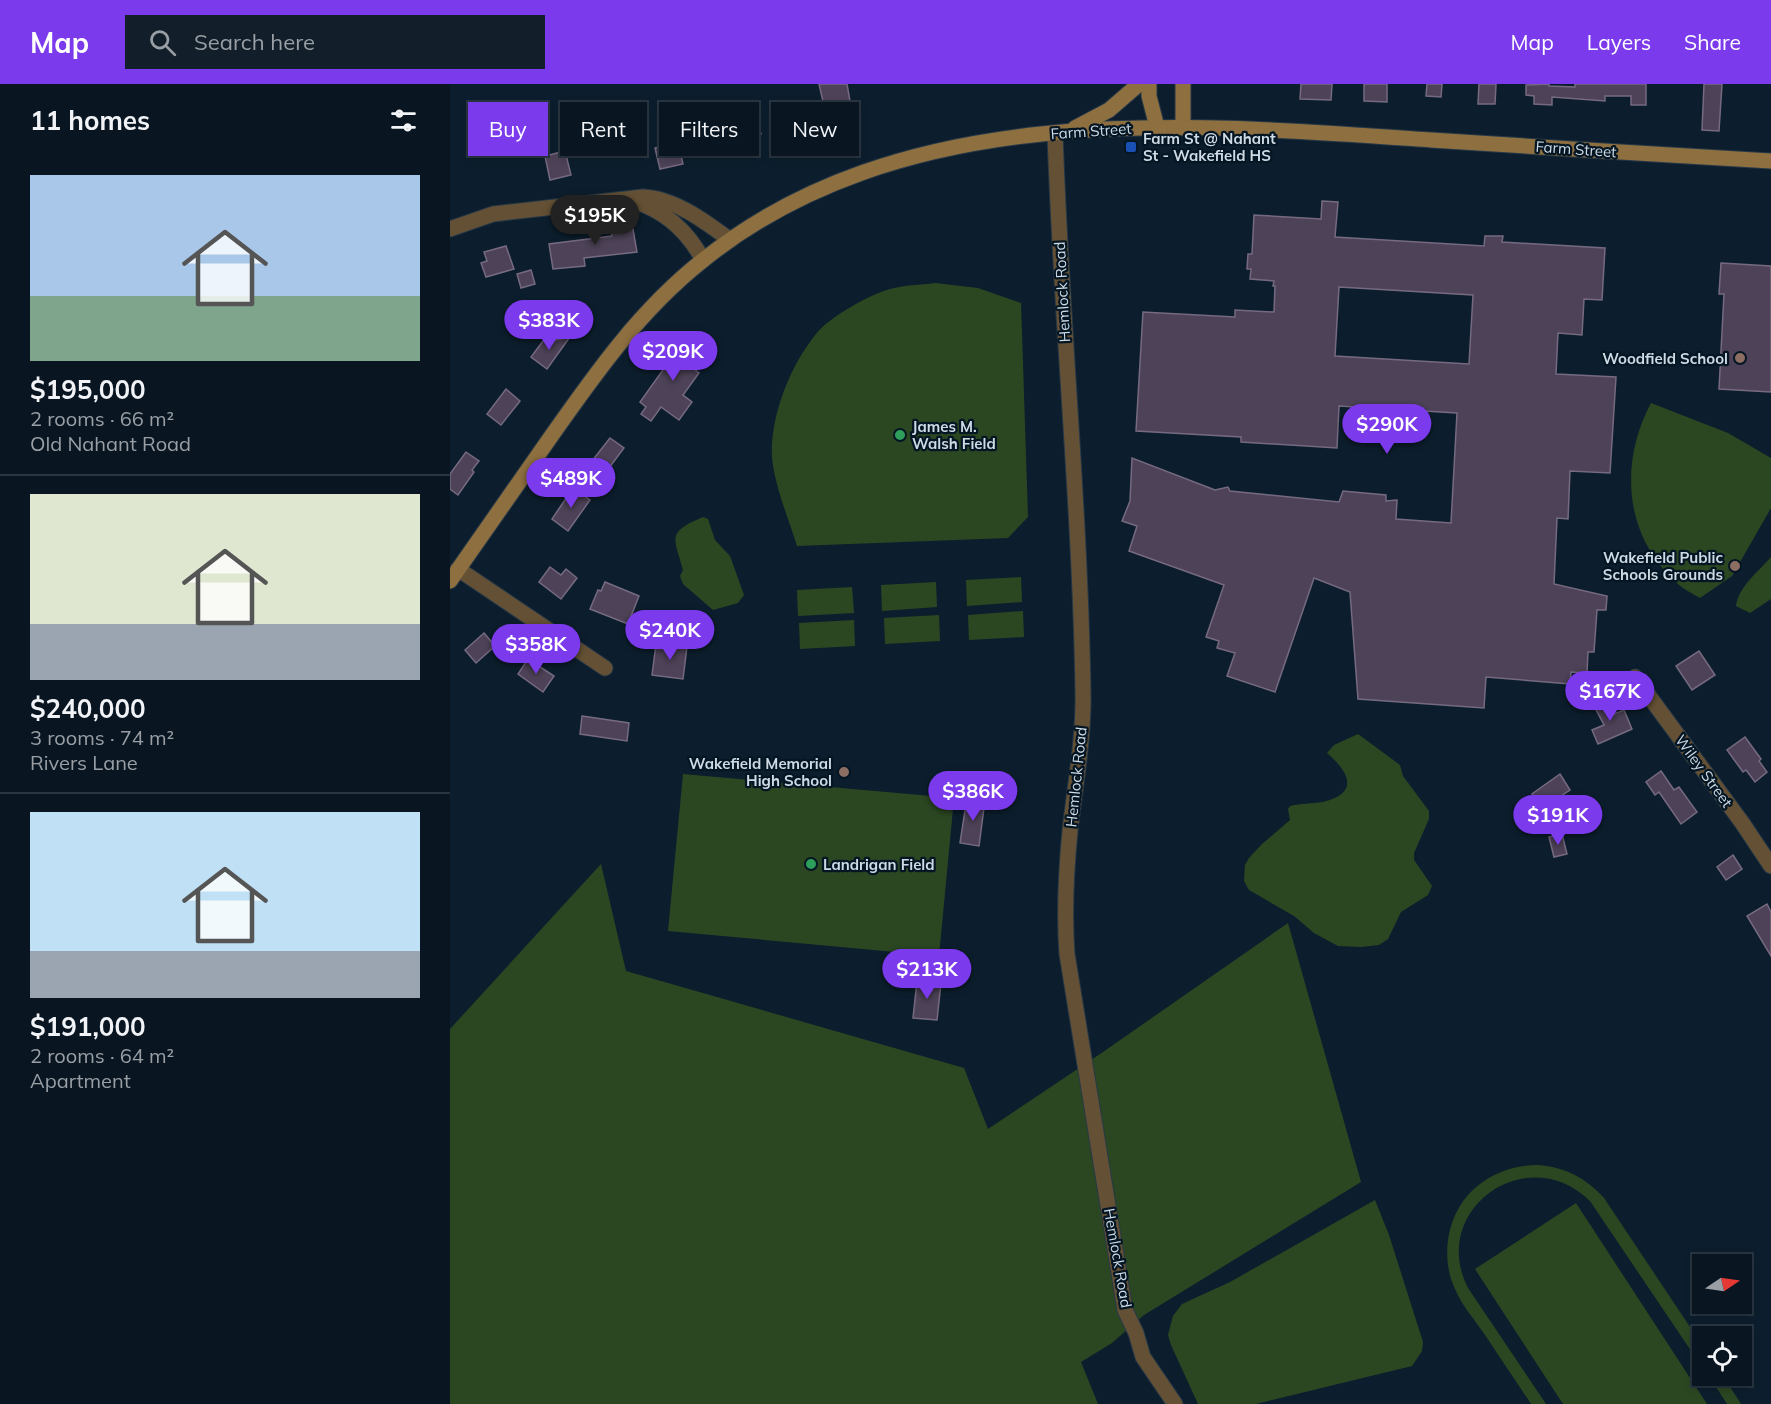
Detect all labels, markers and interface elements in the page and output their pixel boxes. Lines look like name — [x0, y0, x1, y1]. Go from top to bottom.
search box — [125, 15, 545, 69]
text: Map — [30, 25, 89, 60]
icon: search — [146, 26, 179, 59]
text: Search here — [194, 28, 315, 56]
text: Map — [1511, 29, 1554, 55]
text: Layers — [1587, 29, 1651, 55]
text: Share — [1684, 29, 1741, 55]
chip: Buy — [468, 102, 548, 156]
chip: Rent — [560, 102, 647, 156]
chip: Filters — [659, 102, 759, 156]
chip: New — [771, 102, 859, 156]
text: 11 homes — [30, 104, 150, 137]
icon: filters — [387, 104, 420, 137]
street label: Farm Street — [1050, 119, 1132, 143]
place label: Farm St @ Nahant St - Wakefield HS — [1143, 129, 1276, 165]
street label: Farm Street — [1535, 137, 1617, 161]
marker: Farm St @ Nahant St - Wakefield HS — [1124, 140, 1138, 154]
pin: $195K — [553, 195, 637, 246]
text: $195K — [564, 202, 626, 227]
icon: home — [171, 214, 279, 322]
street label: Hemlock Road — [1050, 241, 1074, 343]
pin: $383K — [507, 300, 591, 351]
text: $383K — [518, 307, 580, 332]
pin: $209K — [631, 331, 715, 382]
text: $209K — [642, 338, 704, 363]
place label: Woodfield School — [1602, 349, 1728, 368]
marker: Woodfield School — [1733, 351, 1747, 365]
text: $195,000 — [30, 373, 146, 406]
pin: $290K — [1345, 404, 1429, 455]
text: 2 rooms · 66 m² — [30, 406, 174, 431]
text: $290K — [1356, 411, 1418, 436]
place label: James M. Walsh Field — [912, 417, 996, 453]
marker: James M. Walsh Field — [893, 428, 907, 442]
text: Old Nahant Road — [30, 431, 191, 456]
pin: $489K — [529, 458, 613, 509]
text: $489K — [540, 465, 602, 490]
icon: home — [171, 533, 279, 641]
place label: Wakefield Public Schools Grounds — [1603, 548, 1723, 584]
marker: Wakefield Public Schools Grounds — [1728, 559, 1742, 573]
pin: $240K — [628, 610, 712, 661]
text: $240K — [639, 617, 701, 642]
pin: $358K — [494, 624, 578, 675]
text: $358K — [505, 631, 567, 656]
pin: $167K — [1568, 671, 1652, 722]
text: $167K — [1579, 678, 1641, 703]
text: $240,000 — [30, 692, 146, 725]
text: 3 rooms · 74 m² — [30, 725, 174, 750]
street label: Hemlock Road — [1061, 726, 1091, 828]
street label: Wiley Street — [1671, 731, 1737, 811]
text: Rivers Lane — [30, 750, 138, 775]
place label: Wakefield Memorial High School — [689, 754, 832, 790]
marker: Wakefield Memorial High School — [837, 765, 851, 779]
pin: $386K — [931, 771, 1015, 822]
text: $386K — [942, 778, 1004, 803]
pin: $191K — [1516, 795, 1600, 846]
text: $191K — [1527, 802, 1589, 827]
icon: home — [171, 851, 279, 959]
place label: Landrigan Field — [823, 855, 935, 874]
marker: Landrigan Field — [804, 857, 818, 871]
pin: $213K — [885, 949, 969, 1000]
text: $213K — [896, 956, 958, 981]
text: $191,000 — [30, 1010, 146, 1043]
text: 2 rooms · 64 m² — [30, 1043, 174, 1068]
text: Apartment — [30, 1068, 131, 1093]
street label: Hemlock Road — [1100, 1207, 1136, 1309]
north arrow — [1692, 1254, 1752, 1314]
map controls — [1692, 1254, 1752, 1386]
button: locate — [1692, 1326, 1752, 1386]

